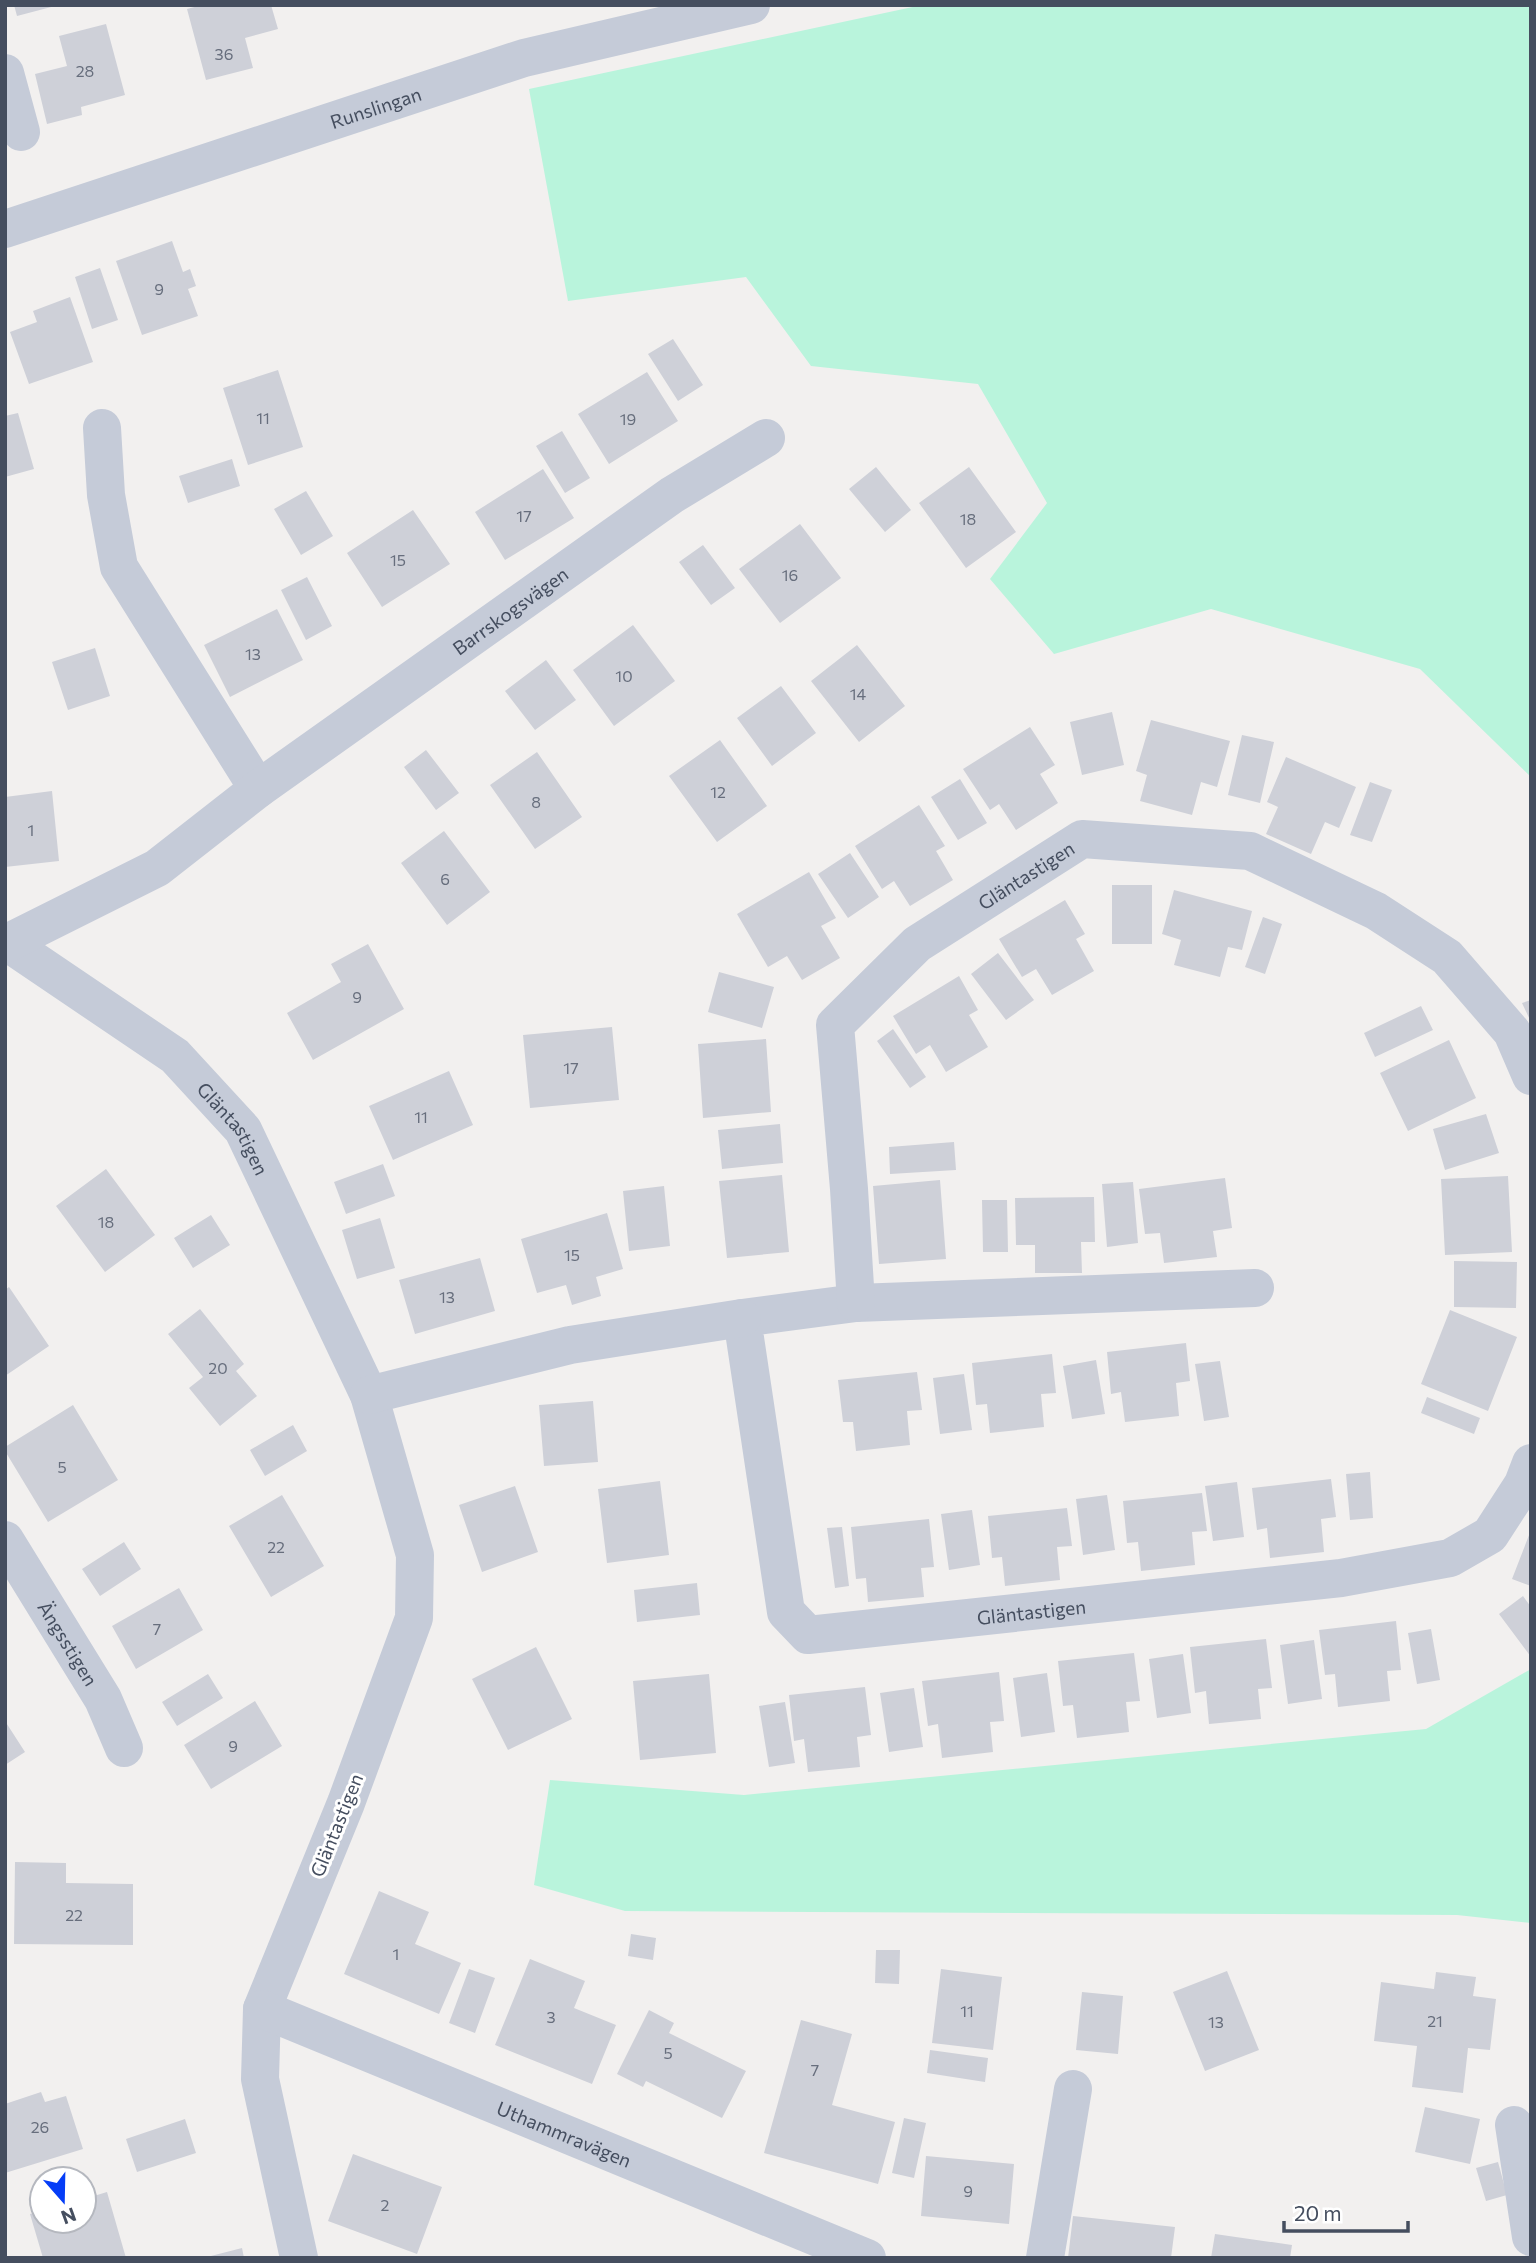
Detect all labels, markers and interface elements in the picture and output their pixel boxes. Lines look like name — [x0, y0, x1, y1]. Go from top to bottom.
house number: 36 — [215, 44, 233, 63]
house number: 28 — [76, 61, 94, 80]
street label: Runslingan — [327, 81, 424, 133]
house number: 9 — [154, 279, 164, 298]
house number: 11 — [256, 408, 270, 427]
house number: 19 — [620, 409, 636, 428]
house number: 17 — [516, 506, 532, 525]
house number: 18 — [960, 509, 976, 528]
house number: 15 — [390, 550, 406, 569]
street label: Barrskogsvägen — [448, 561, 572, 659]
house number: 16 — [782, 565, 798, 584]
house number: 13 — [245, 644, 261, 663]
house number: 10 — [615, 666, 633, 685]
house number: 14 — [850, 684, 867, 703]
house number: 12 — [710, 782, 726, 801]
house number: 8 — [531, 792, 541, 811]
house number: 1 — [28, 820, 34, 839]
street label: Gläntastigen — [973, 836, 1078, 914]
house number: 6 — [440, 869, 450, 888]
house number: 9 — [352, 987, 362, 1006]
house number: 17 — [563, 1058, 579, 1077]
street label: Gläntastigen — [193, 1077, 274, 1178]
house number: 11 — [414, 1107, 428, 1126]
house number: 18 — [98, 1212, 114, 1231]
house number: 15 — [564, 1245, 580, 1264]
house number: 13 — [439, 1287, 455, 1306]
house number: 20 — [208, 1358, 228, 1377]
house number: 5 — [57, 1457, 67, 1476]
house number: 22 — [267, 1537, 285, 1556]
street label: Gläntastigen — [976, 1594, 1087, 1628]
street label: Ängsstigen — [34, 1596, 103, 1690]
house number: 7 — [153, 1619, 161, 1638]
house number: 9 — [228, 1736, 238, 1755]
street label: Gläntastigen — [305, 1770, 367, 1880]
house number: 22 — [65, 1905, 83, 1924]
house number: 1 — [393, 1944, 399, 1963]
house number: 11 — [960, 2001, 974, 2020]
house number: 3 — [546, 2007, 556, 2026]
house number: 21 — [1427, 2011, 1443, 2030]
house number: 13 — [1208, 2012, 1224, 2031]
house number: 5 — [663, 2043, 673, 2062]
house number: 7 — [811, 2060, 819, 2079]
street label: Uthammravägen — [494, 2096, 635, 2171]
house number: 26 — [31, 2117, 49, 2136]
north arrow — [28, 2165, 98, 2235]
house number: 9 — [963, 2181, 973, 2200]
scale bar — [1284, 2190, 1408, 2234]
house number: 2 — [381, 2195, 390, 2214]
text: 20 m — [1294, 2200, 1342, 2225]
text: N — [58, 2203, 80, 2230]

